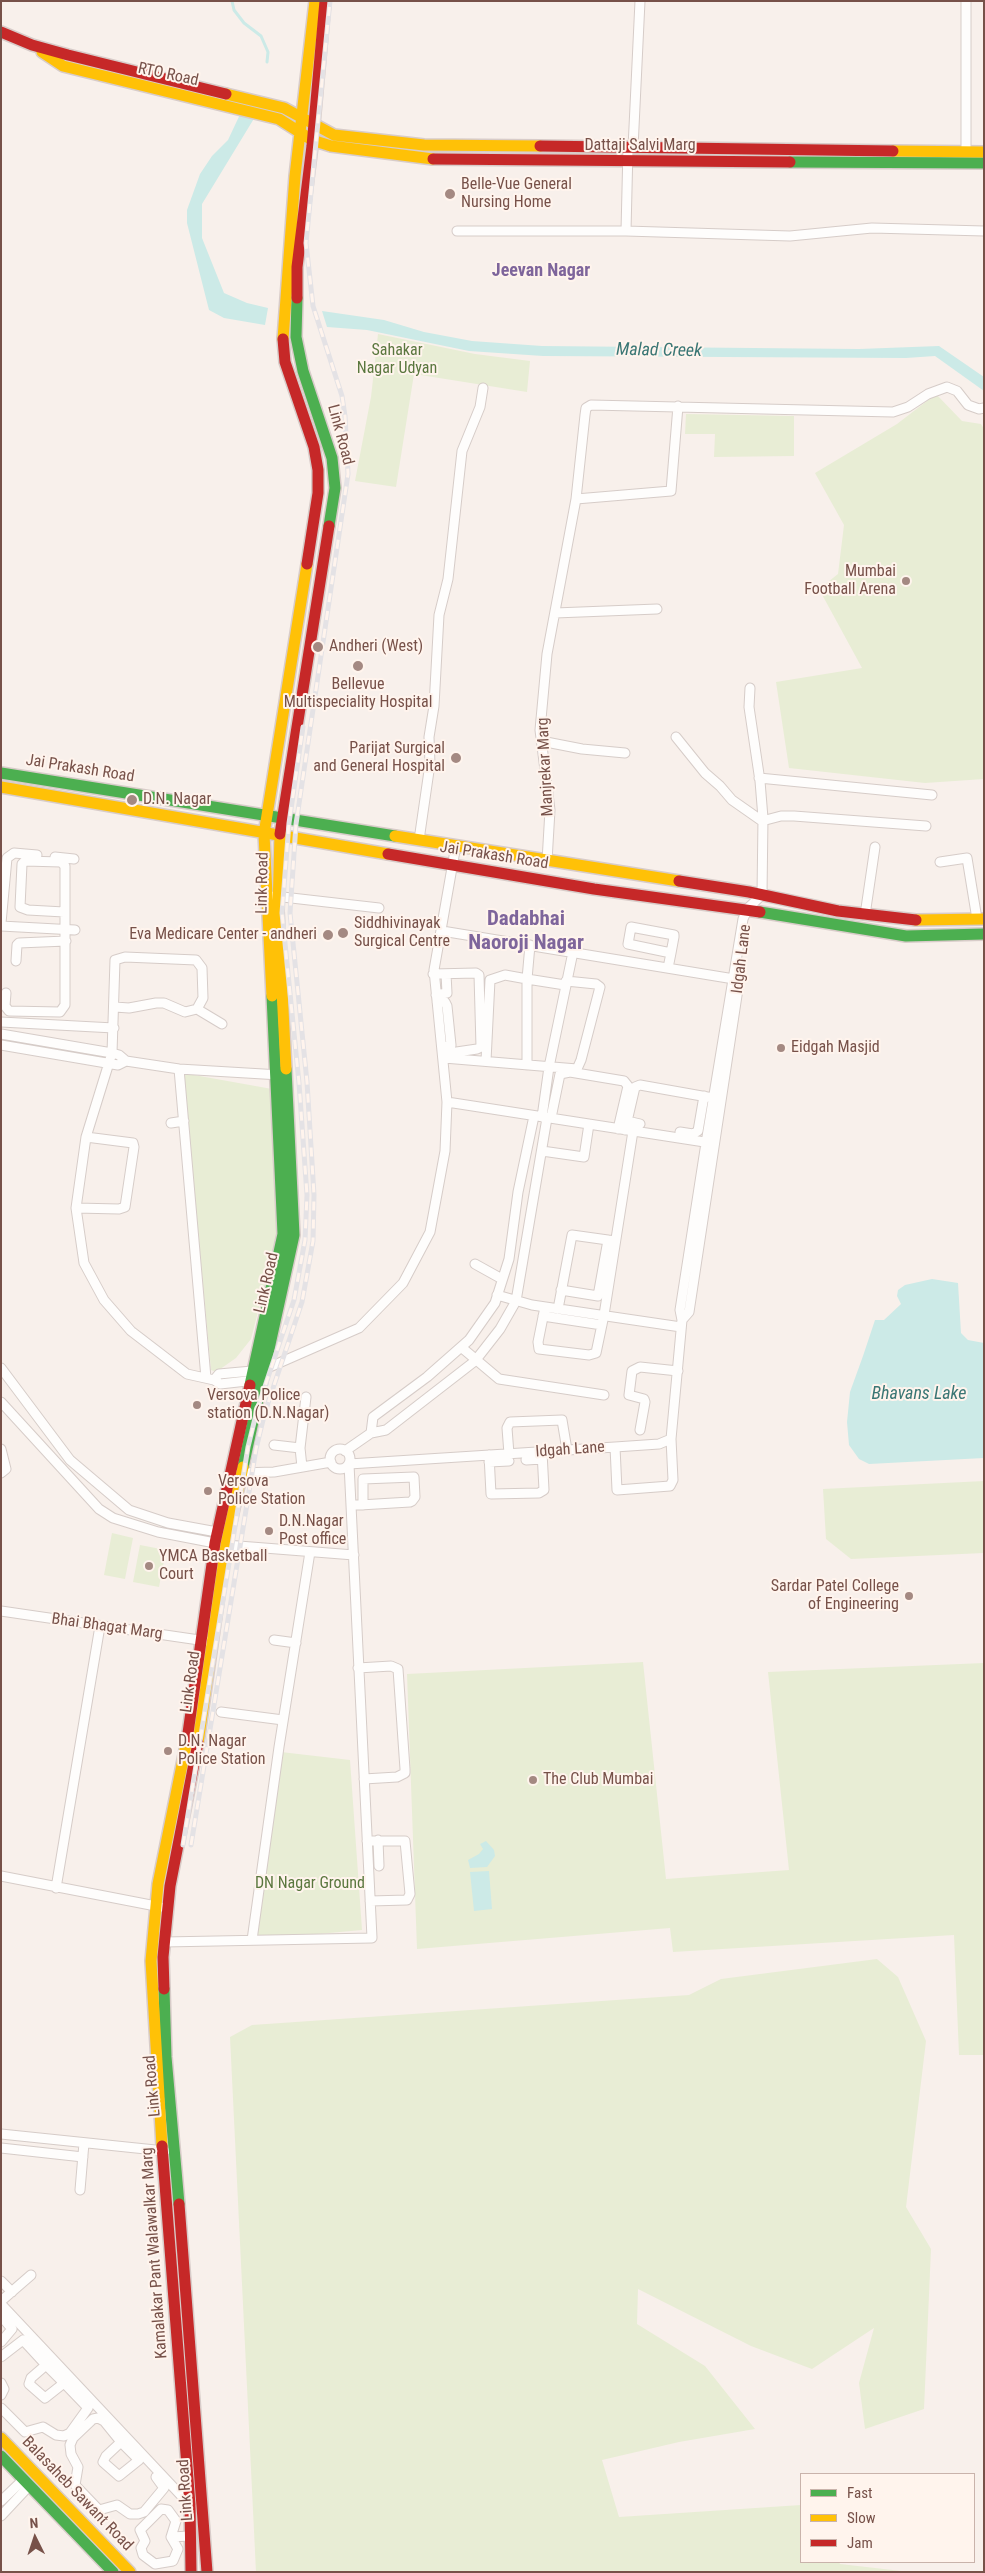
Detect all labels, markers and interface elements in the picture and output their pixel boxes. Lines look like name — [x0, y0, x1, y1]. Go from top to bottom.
street label: RTO Road — [136, 59, 200, 91]
street label: Dattaji Salvi Marg — [584, 136, 696, 156]
place label: Belle-Vue General Nursing Home — [461, 175, 572, 213]
marker: Belle-Vue General Nursing Home — [443, 187, 457, 201]
district label: Jeevan Nagar — [492, 260, 590, 282]
water label: Malad Creek — [616, 339, 702, 363]
park label: Sahakar Nagar Udyan — [357, 341, 437, 379]
street label: Link Road — [323, 403, 357, 467]
place label: Mumbai Football Arena — [804, 562, 896, 600]
marker: Mumbai Football Arena — [900, 575, 912, 587]
place label: Andheri (West) — [329, 637, 423, 657]
marker: Andheri (West) — [311, 640, 325, 654]
marker: Bellevue Multispeciality Hospital — [351, 659, 365, 673]
place label: Bellevue Multispeciality Hospital — [284, 675, 432, 713]
street label: Manjrekar Marg — [534, 717, 558, 817]
place label: Parijat Surgical and General Hospital — [313, 739, 445, 777]
street label: Jai Prakash Road — [24, 751, 136, 787]
marker: Parijat Surgical and General Hospital — [449, 751, 463, 765]
place label: D.N. Nagar — [143, 790, 211, 810]
marker: D.N. Nagar — [125, 793, 139, 807]
street label: Jai Prakash Road — [438, 838, 550, 874]
street label: Link Road — [253, 852, 273, 914]
district label: Dadabhai Naoroji Nagar — [468, 907, 584, 957]
place label: Siddhivinayak Surgical Centre — [354, 914, 450, 952]
street label: Idgah Lane — [728, 923, 756, 995]
place label: Eva Medicare Center - andheri — [129, 925, 317, 945]
marker: Siddhivinayak Surgical Centre — [336, 926, 350, 940]
marker: Eva Medicare Center - andheri — [321, 928, 335, 942]
place label: Eidgah Masjid — [791, 1038, 880, 1058]
marker: Eidgah Masjid — [775, 1042, 787, 1054]
street label: Link Road — [251, 1251, 283, 1315]
water label: Bhavans Lake — [872, 1383, 966, 1405]
place label: Versova Police station (D.N.Nagar) — [207, 1386, 329, 1424]
marker: Versova Police station (D.N.Nagar) — [191, 1399, 203, 1411]
street label: Idgah Lane — [535, 1438, 605, 1462]
place label: Versova Police Station — [218, 1472, 306, 1510]
marker: Versova Police Station — [202, 1485, 214, 1497]
place label: D.N.Nagar Post office — [279, 1512, 346, 1550]
marker: D.N.Nagar Post office — [263, 1525, 275, 1537]
place label: YMCA Basketball Court — [159, 1547, 267, 1585]
marker: YMCA Basketball Court — [143, 1560, 155, 1572]
place label: Sardar Patel College of Engineering — [771, 1577, 899, 1615]
marker: Sardar Patel College of Engineering — [903, 1590, 915, 1602]
street label: Bhai Bhagat Marg — [50, 1610, 164, 1644]
street label: Link Road — [177, 1650, 205, 1714]
place label: D.N. Nagar Police Station — [178, 1732, 266, 1770]
marker: D.N. Nagar Police Station — [162, 1745, 174, 1757]
place label: The Club Mumbai — [543, 1770, 653, 1790]
marker: The Club Mumbai — [527, 1774, 539, 1786]
park label: DN Nagar Ground — [255, 1874, 365, 1894]
street label: Link Road — [141, 2054, 165, 2118]
street label: Kamalakar Pant Walawalkar Marg — [138, 2147, 172, 2359]
street label: Balasaheb Sawant Road — [17, 2433, 137, 2555]
street label: Link Road — [174, 2458, 198, 2522]
legend — [800, 2473, 975, 2563]
text: Fast — [847, 2484, 872, 2502]
text: Slow — [847, 2509, 876, 2527]
north arrow — [10, 2513, 60, 2563]
text: N — [29, 2515, 39, 2531]
text: Jam — [847, 2534, 873, 2552]

